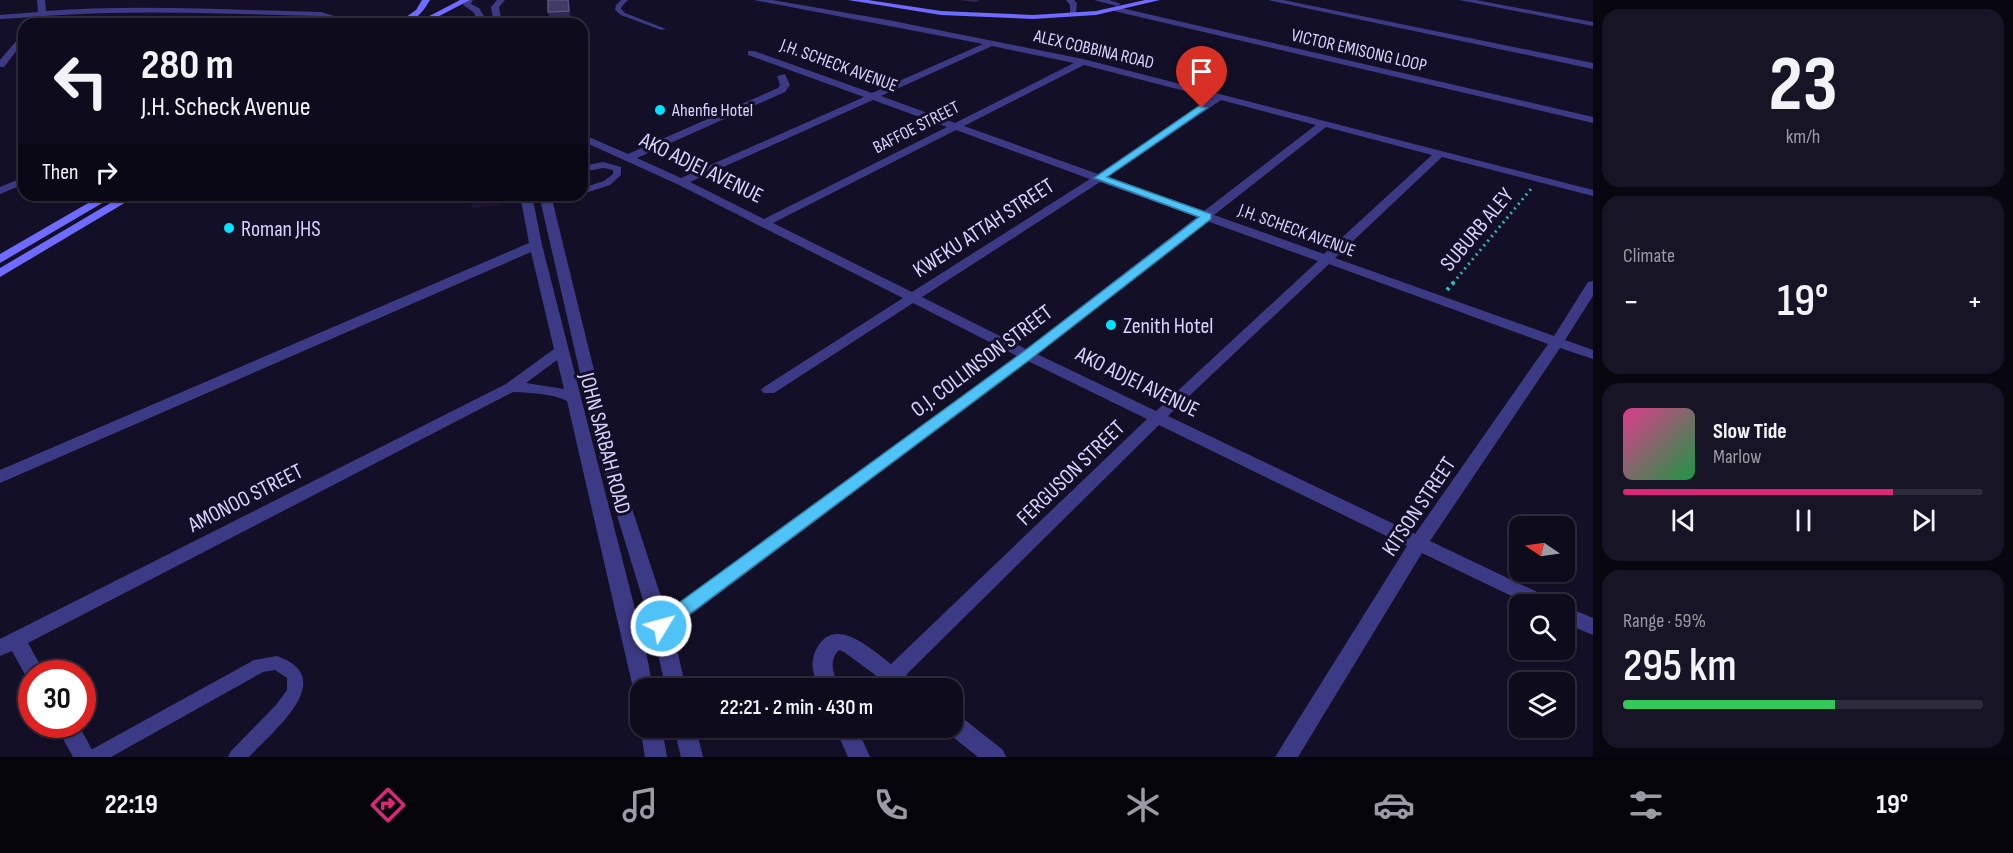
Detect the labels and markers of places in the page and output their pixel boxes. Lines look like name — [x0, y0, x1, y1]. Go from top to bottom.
pin — [1176, 46, 1227, 108]
place label: Ahenfie Hotel — [671, 100, 753, 121]
marker: Ahenfie Hotel — [653, 103, 667, 117]
place label: Roman JHS — [241, 216, 321, 243]
marker: Roman JHS — [222, 221, 236, 235]
place label: Zenith Hotel — [1123, 313, 1213, 340]
marker: Zenith Hotel — [1104, 318, 1118, 332]

